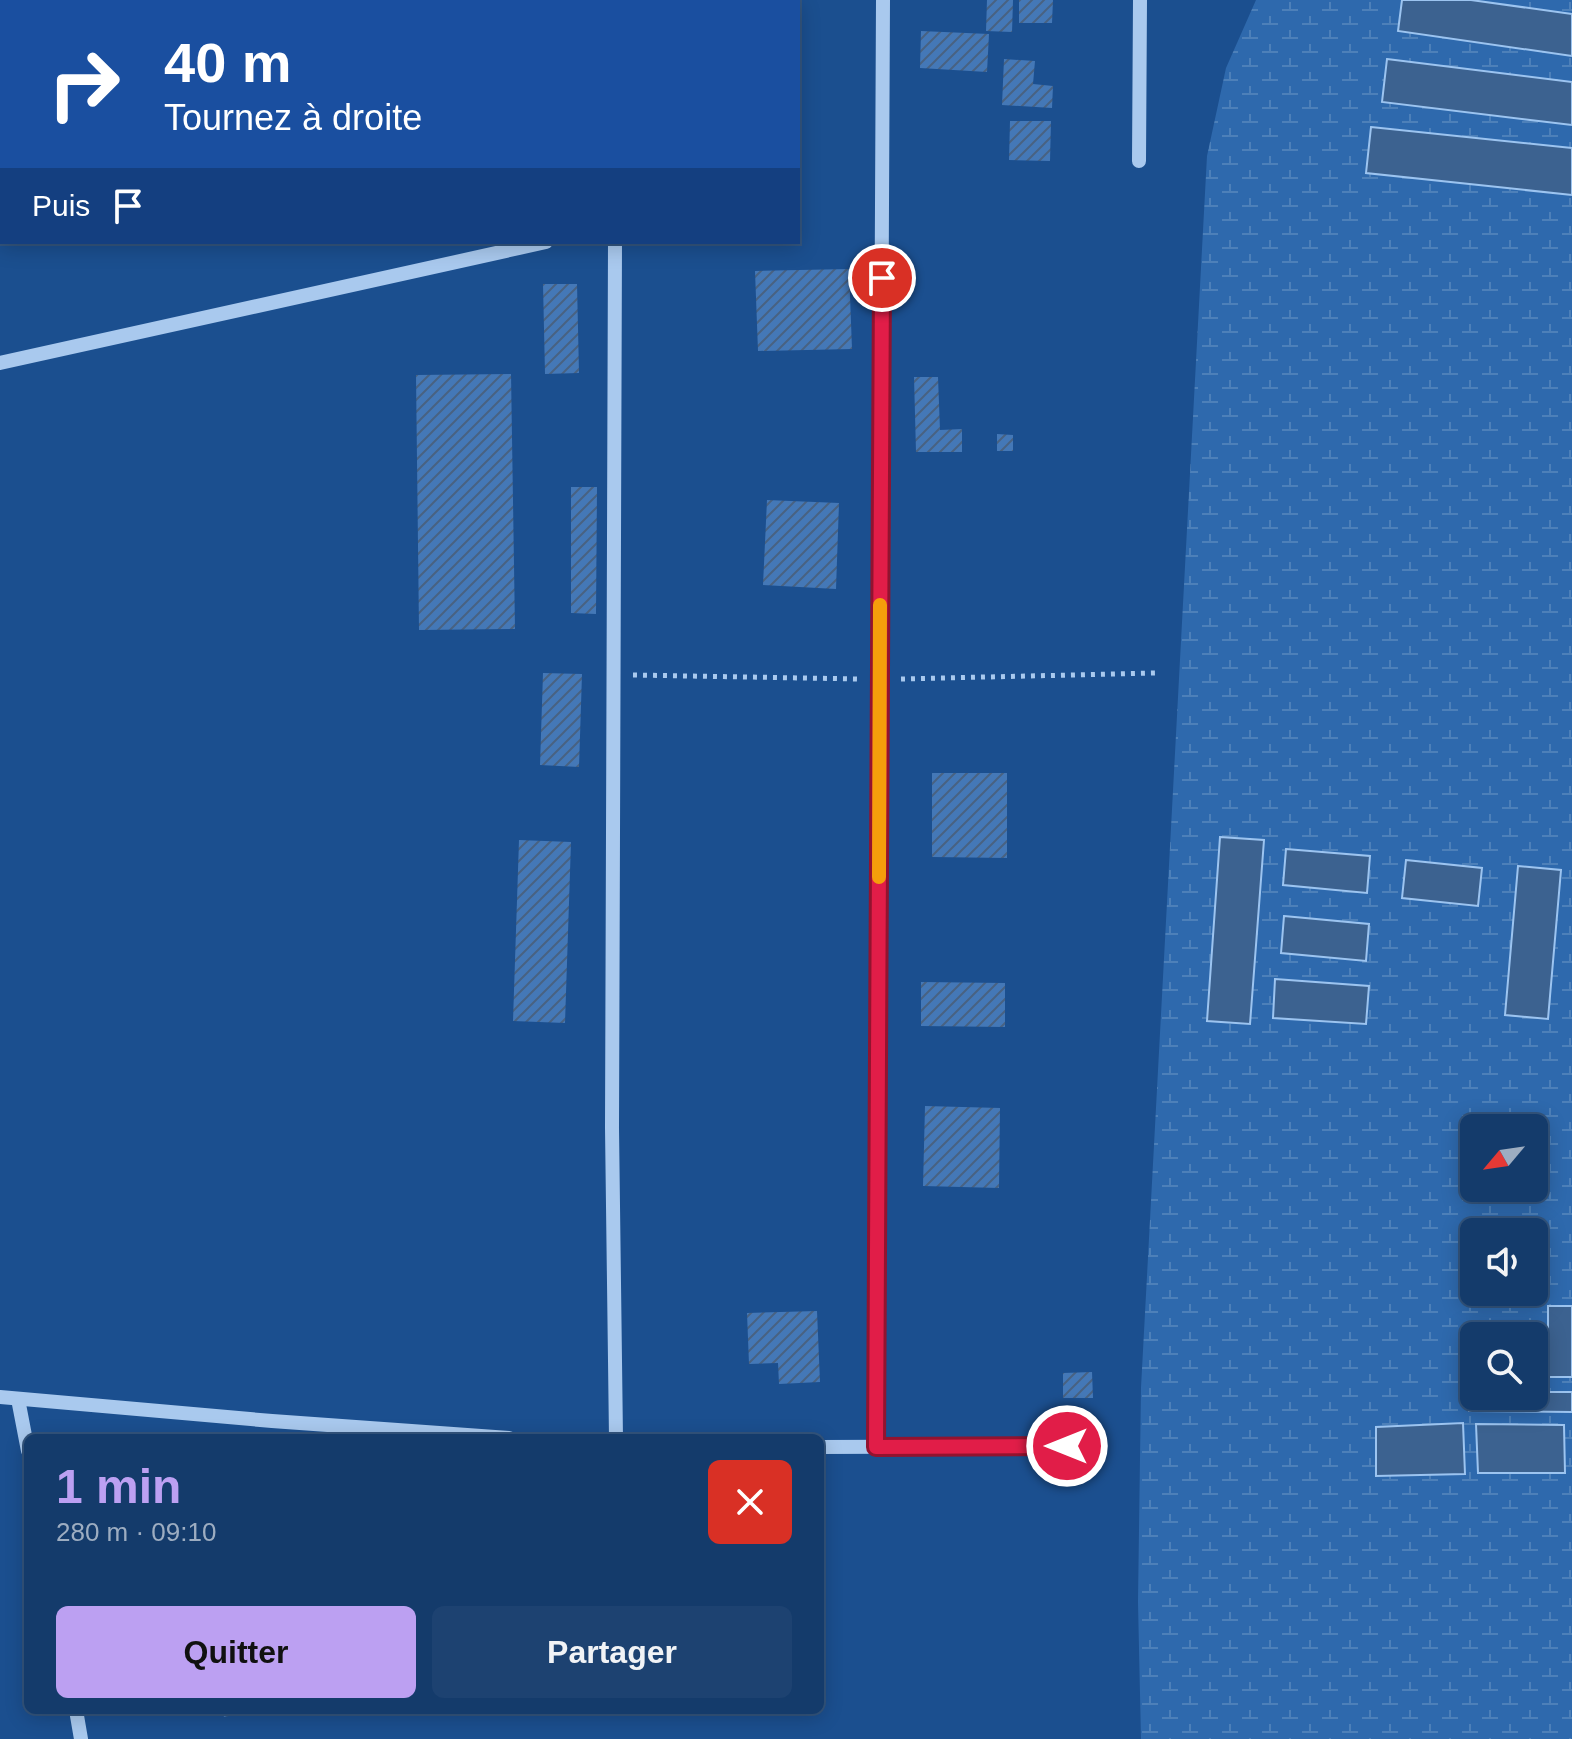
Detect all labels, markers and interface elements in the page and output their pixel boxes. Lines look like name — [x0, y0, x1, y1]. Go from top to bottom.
text: 40 m — [164, 31, 292, 94]
icon: right — [32, 32, 136, 136]
text: Tournez à droite — [164, 97, 422, 138]
icon: arrive — [106, 184, 150, 228]
text: Puis — [32, 189, 90, 222]
pin — [848, 244, 916, 312]
icon: arrive — [860, 256, 904, 300]
north arrow — [1460, 1114, 1548, 1202]
map controls — [1460, 1114, 1548, 1410]
button: sound — [1460, 1218, 1548, 1306]
button: search — [1460, 1322, 1548, 1410]
position arrow — [1025, 1404, 1109, 1488]
text: 1 min — [56, 1460, 181, 1513]
button: close — [708, 1460, 792, 1544]
text: 280 m · 09:10 — [56, 1517, 216, 1547]
button: Quitter — [56, 1606, 416, 1698]
button: Partager — [432, 1606, 792, 1698]

